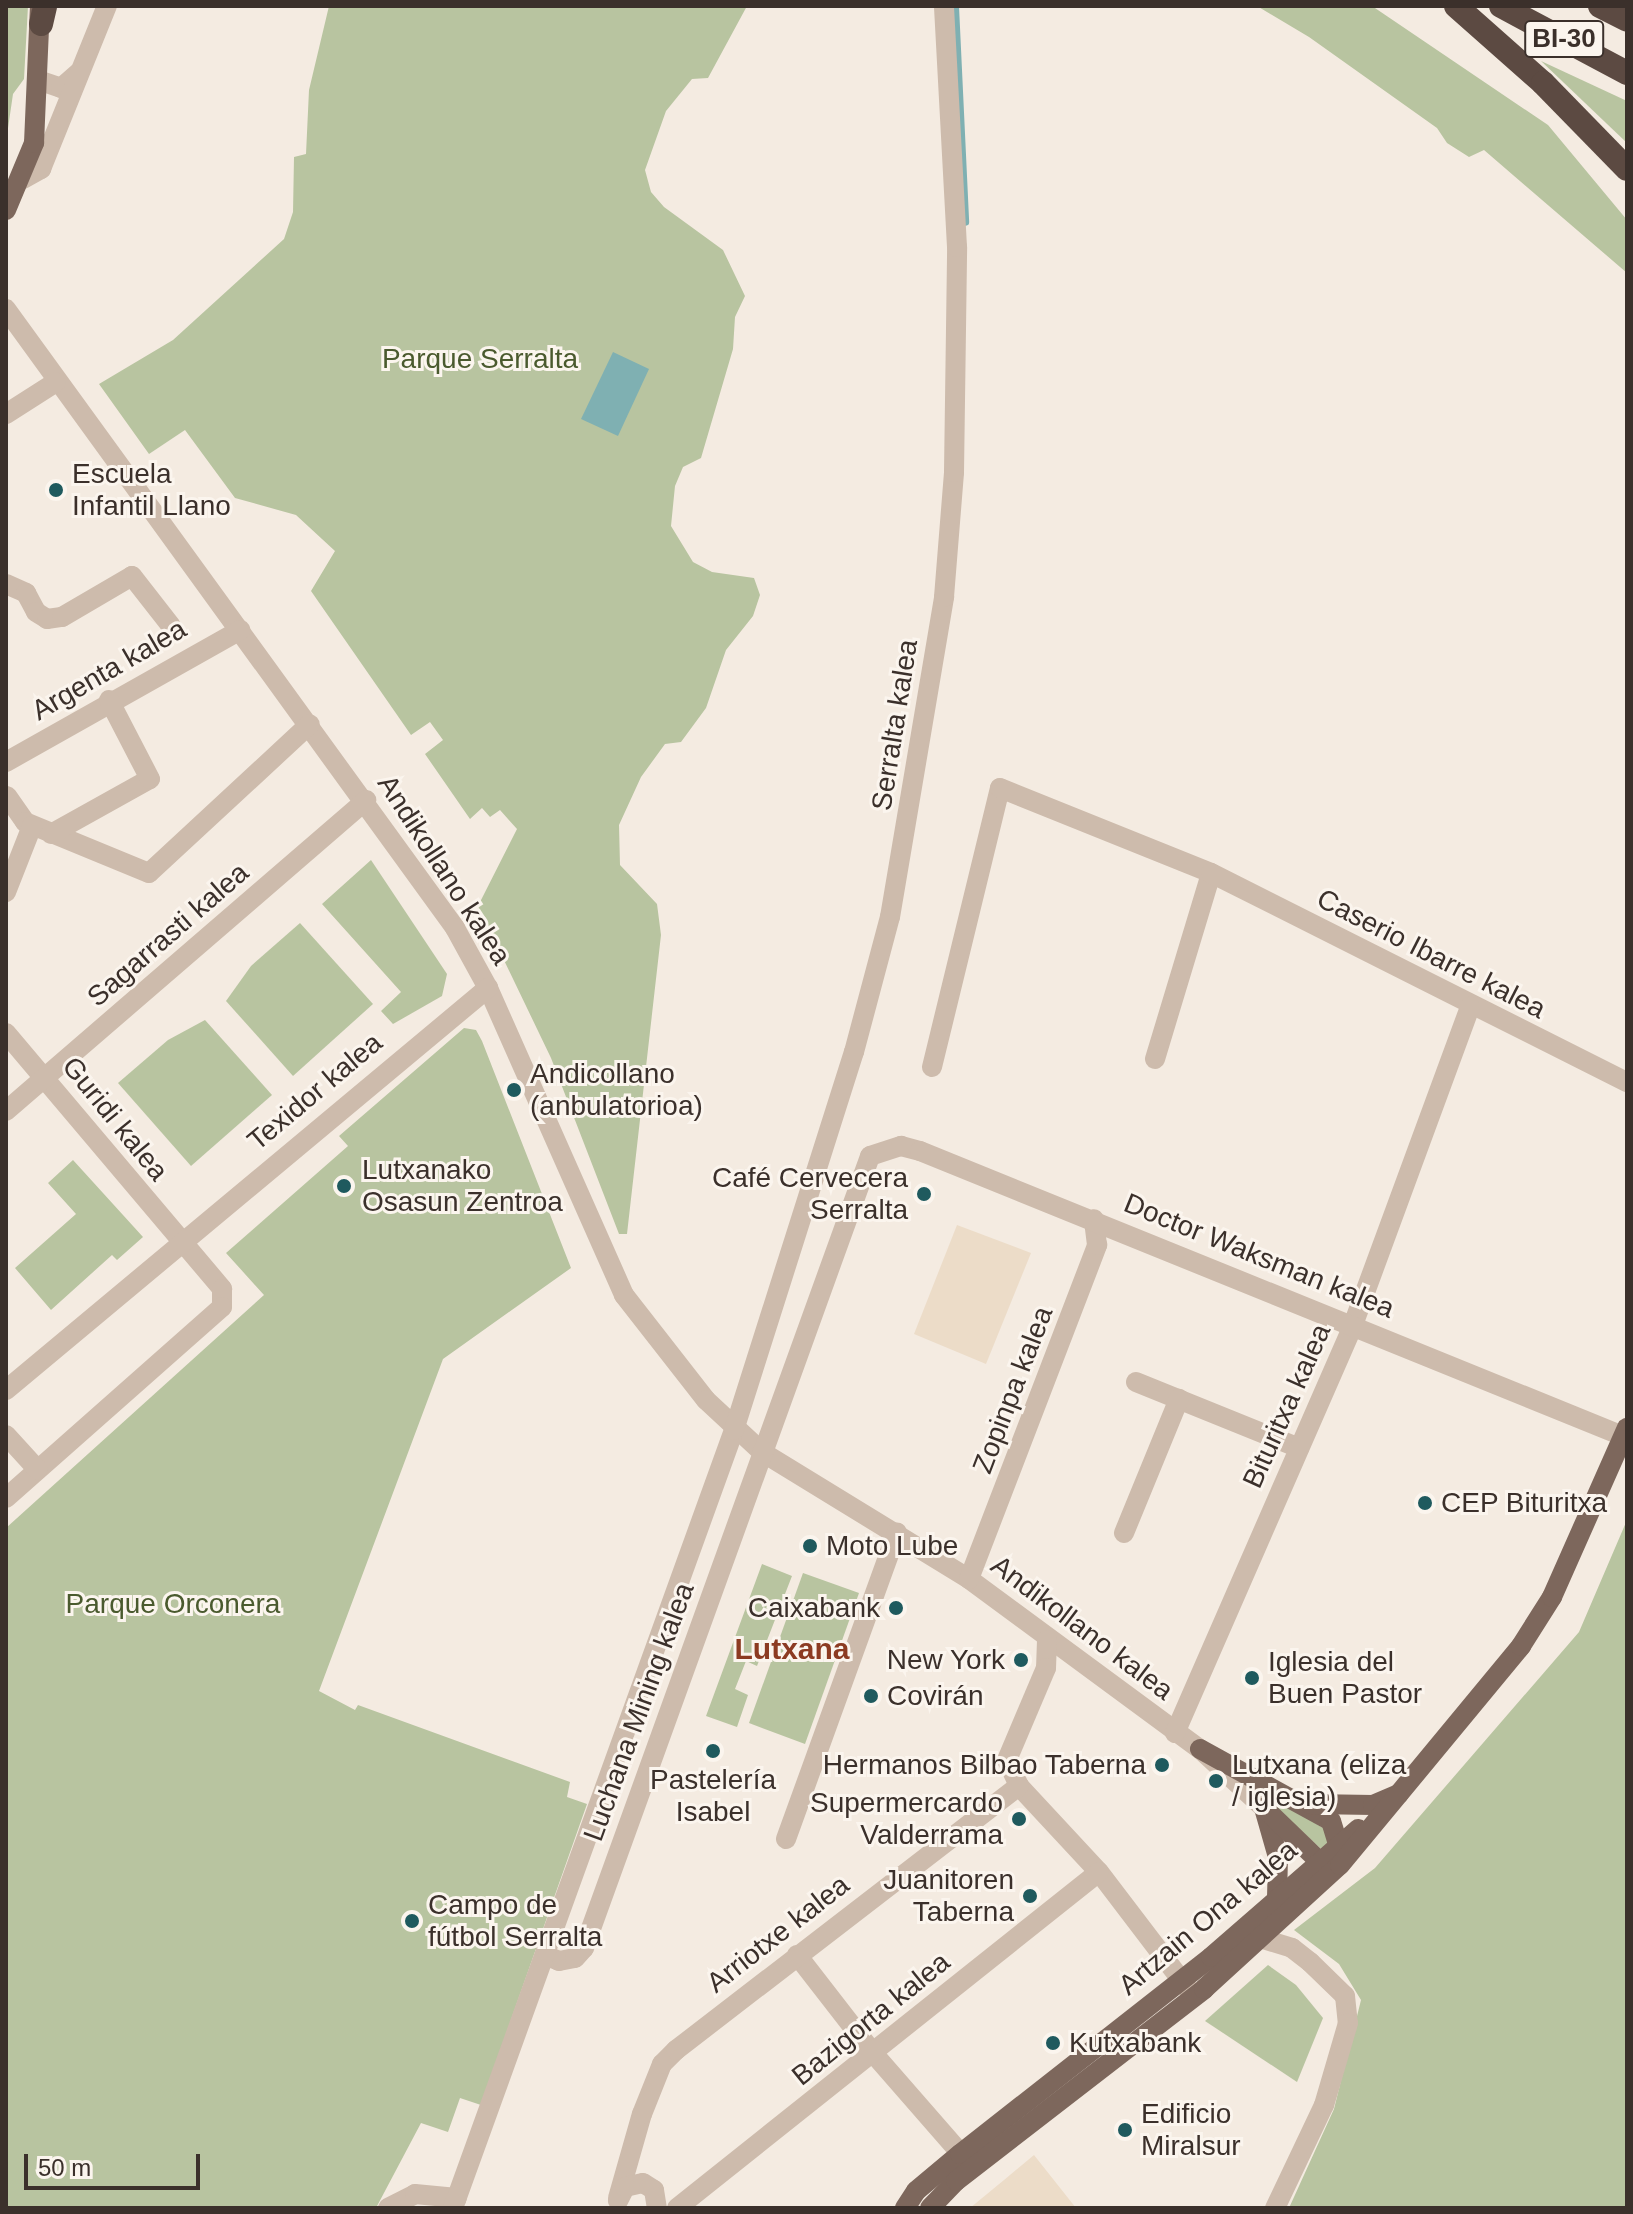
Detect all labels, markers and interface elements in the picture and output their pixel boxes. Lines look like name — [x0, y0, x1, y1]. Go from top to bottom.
road number: BI-30 — [1524, 17, 1604, 61]
park label: Parque Serralta — [382, 342, 578, 376]
place label: Escuela Infantil Llano — [72, 457, 231, 523]
marker: Escuela Infantil Llano — [47, 481, 65, 499]
street label: Argenta kalea — [26, 612, 192, 728]
street label: Serralta kalea — [865, 637, 925, 813]
street label: Andikollano kalea — [370, 769, 518, 971]
street label: Sagarrasti kalea — [81, 856, 255, 1014]
street label: Caserio Ibarre kalea — [1311, 882, 1551, 1026]
street label: Texidor kalea — [241, 1026, 389, 1158]
street label: Guridi kalea — [55, 1050, 175, 1188]
place label: Andicollano (anbulatorioa) — [530, 1057, 703, 1123]
marker: Andicollano (anbulatorioa) — [505, 1081, 523, 1099]
place label: Lutxanako Osasun Zentroa — [362, 1153, 563, 1219]
place label: Café Cervecera Serralta — [712, 1161, 908, 1227]
marker: Lutxanako Osasun Zentroa — [333, 1175, 355, 1197]
marker: Café Cervecera Serralta — [915, 1185, 933, 1203]
street label: Doctor Waksman kalea — [1119, 1186, 1399, 1326]
street label: Zopinpa kalea — [966, 1302, 1060, 1478]
street label: Bituritxa kalea — [1236, 1319, 1338, 1493]
place label: CEP Bituritxa — [1441, 1486, 1607, 1520]
marker: CEP Bituritxa — [1416, 1494, 1434, 1512]
place label: Moto Lube — [826, 1529, 958, 1563]
marker: Moto Lube — [801, 1537, 819, 1555]
street label: Andikollano kalea — [984, 1549, 1180, 1707]
street label: Luchana Mining kalea — [577, 1578, 701, 1846]
park label: Parque Orconera — [66, 1587, 280, 1621]
place label: Caixabank — [748, 1591, 880, 1625]
marker: Caixabank — [887, 1599, 905, 1617]
district label: Lutxana — [734, 1631, 850, 1667]
place label: New York — [886, 1643, 1005, 1677]
place label: Iglesia del Buen Pastor — [1268, 1645, 1422, 1711]
marker: New York — [1012, 1651, 1030, 1669]
marker: Iglesia del Buen Pastor — [1243, 1669, 1261, 1687]
place label: Covirán — [887, 1679, 983, 1713]
marker: Covirán — [862, 1687, 880, 1705]
marker: Pastelería Isabel — [704, 1742, 722, 1760]
place label: Hermanos Bilbao Taberna — [822, 1748, 1146, 1782]
place label: Lutxana (eliza / iglesia) — [1232, 1748, 1406, 1814]
marker: Hermanos Bilbao Taberna — [1153, 1756, 1171, 1774]
place label: Pastelería Isabel — [650, 1763, 776, 1829]
marker: Lutxana (eliza / iglesia) — [1207, 1772, 1225, 1790]
place label: Supermercardo Valderrama — [810, 1786, 1003, 1852]
marker: Supermercardo Valderrama — [1010, 1810, 1028, 1828]
street label: Artzain Ona kalea — [1112, 1834, 1304, 2002]
place label: Juanitoren Taberna — [883, 1863, 1014, 1929]
street label: Arriotxe kalea — [700, 1868, 856, 2000]
marker: Juanitoren Taberna — [1021, 1887, 1039, 1905]
place label: Campo de fútbol Serralta — [428, 1888, 602, 1954]
marker: Campo de fútbol Serralta — [403, 1912, 421, 1930]
street label: Bazigorta kalea — [785, 1945, 957, 2093]
place label: Kutxabank — [1069, 2026, 1201, 2060]
marker: Kutxabank — [1044, 2034, 1062, 2052]
place label: Edificio Miralsur — [1141, 2097, 1241, 2163]
marker: Edificio Miralsur — [1116, 2121, 1134, 2139]
scale bar — [28, 2138, 204, 2188]
text: 50 m — [38, 2154, 91, 2181]

